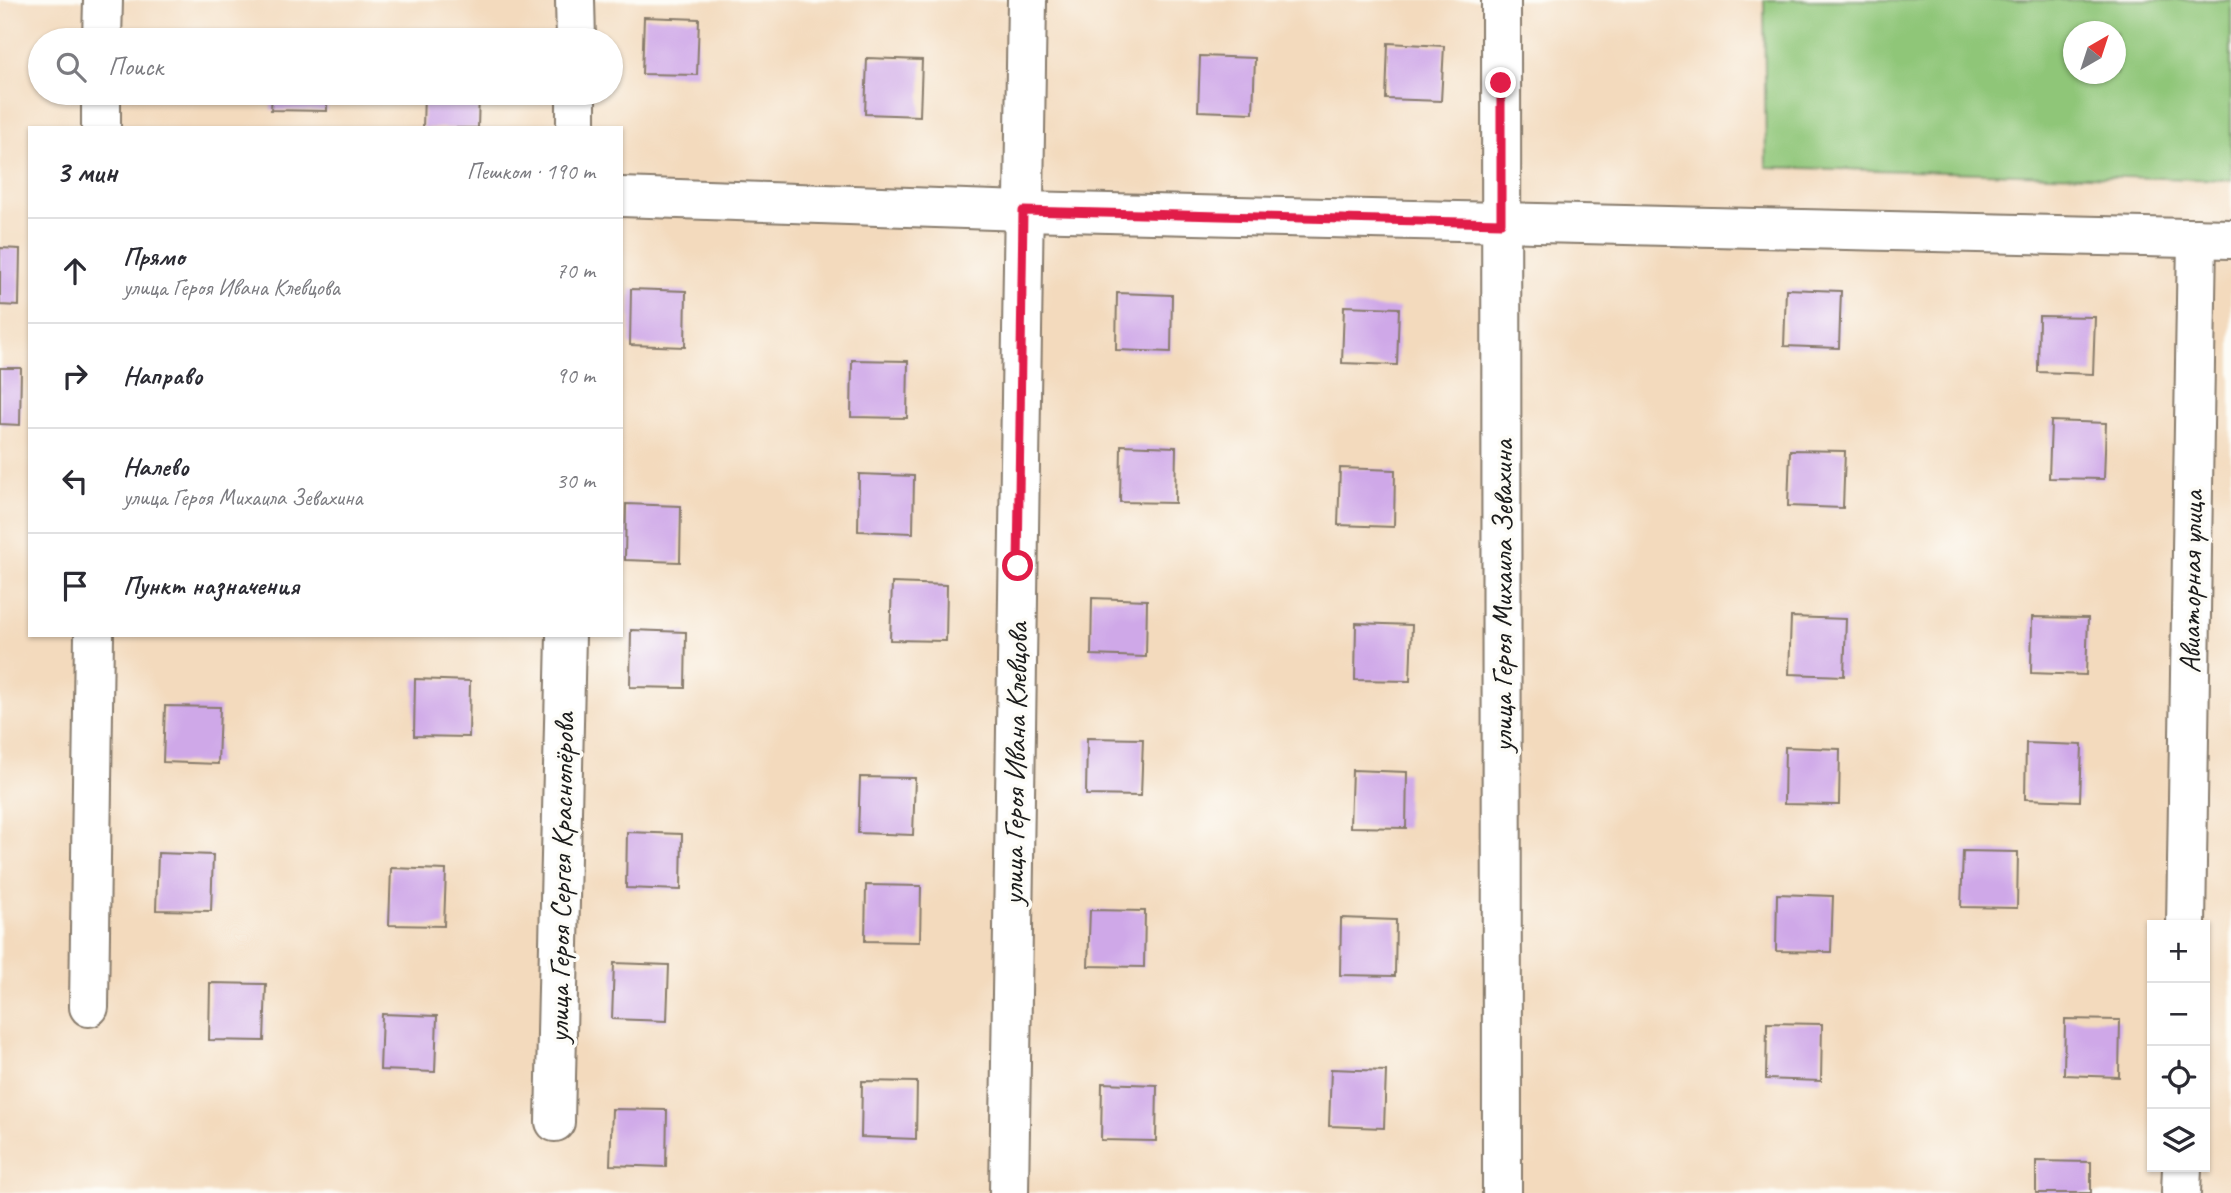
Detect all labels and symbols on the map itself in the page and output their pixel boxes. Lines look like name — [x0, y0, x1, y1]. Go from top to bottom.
north arrow — [2063, 21, 2126, 84]
route end — [1485, 67, 1516, 98]
street label: улица Героя Михаила Зевахина — [1483, 438, 1521, 754]
street label: Авиаторная улица — [2170, 488, 2212, 674]
route start — [1002, 550, 1033, 581]
street label: улица Героя Ивана Клевцова — [994, 620, 1036, 908]
street label: улица Героя Сергея Краснопёрова — [539, 711, 583, 1045]

